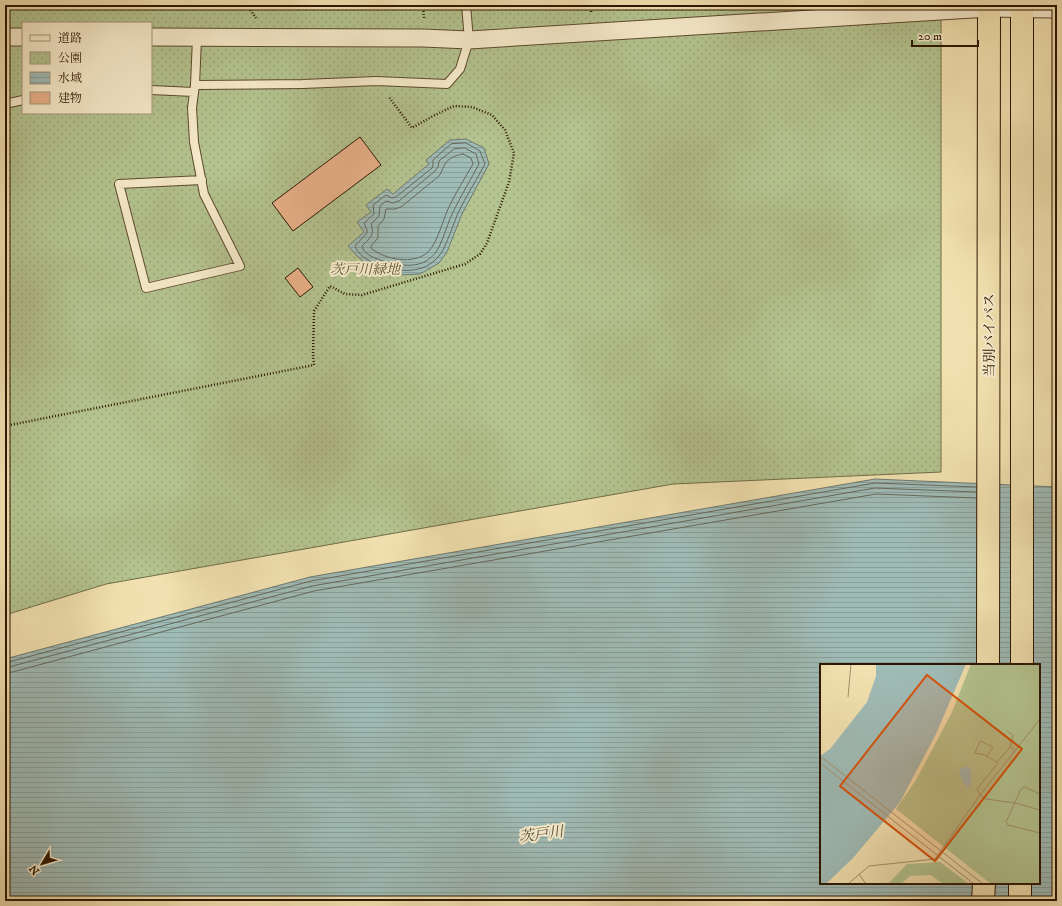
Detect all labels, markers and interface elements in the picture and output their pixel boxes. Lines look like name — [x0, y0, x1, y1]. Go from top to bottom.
legend — [22, 22, 152, 114]
scale bar — [912, 22, 978, 48]
text: 20 m — [918, 29, 942, 44]
text: 道路 — [58, 31, 82, 46]
text: 公園 — [58, 51, 82, 66]
text: 水域 — [58, 71, 82, 86]
text: 建物 — [58, 91, 82, 106]
park label: 茨戸川緑地 — [330, 261, 402, 279]
street label: 当別バイパス — [981, 293, 999, 377]
inset map — [820, 664, 1040, 884]
water label: 茨戸川 — [517, 822, 567, 847]
north arrow — [22, 844, 62, 884]
text: N — [27, 862, 43, 877]

